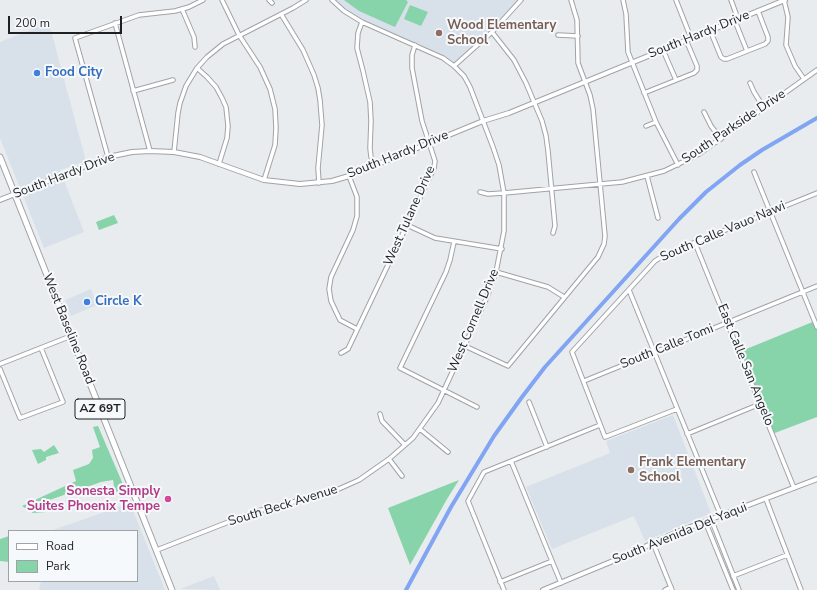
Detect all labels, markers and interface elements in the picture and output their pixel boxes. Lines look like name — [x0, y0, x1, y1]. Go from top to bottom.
scale bar — [10, 8, 124, 34]
street label: South Hardy Drive — [646, 8, 752, 62]
text: 200 m — [15, 15, 50, 31]
place label: Wood Elementary School — [447, 18, 556, 49]
marker: Wood Elementary School — [434, 28, 444, 38]
place label: Food City — [45, 65, 102, 81]
marker: Food City — [32, 68, 42, 78]
street label: South Parkside Drive — [679, 87, 789, 167]
street label: South Hardy Drive — [345, 128, 451, 182]
street label: South Hardy Drive — [11, 149, 117, 203]
street label: West Tulane Drive — [381, 164, 439, 268]
street label: South Calle Vauo Nawi — [658, 199, 788, 265]
street label: West Cornell Drive — [445, 267, 503, 375]
street label: West Baseline Road — [39, 271, 97, 387]
place label: Circle K — [95, 294, 142, 310]
marker: Circle K — [82, 297, 92, 307]
street label: East Calle San Angelo — [713, 302, 777, 428]
street label: South Calle Tomi — [618, 321, 716, 373]
road number: AZ 69T — [75, 399, 125, 419]
place label: Frank Elementary School — [639, 455, 746, 486]
marker: Frank Elementary School — [626, 465, 636, 475]
street label: South Beck Avenue — [226, 482, 340, 530]
place label: Sonesta Simply Suites Phoenix Tempe — [27, 484, 160, 515]
marker: Sonesta Simply Suites Phoenix Tempe — [163, 494, 173, 504]
street label: South Avenida Del Yaqui — [610, 500, 750, 568]
legend — [8, 530, 138, 582]
text: Road — [46, 538, 74, 554]
text: Park — [46, 558, 70, 574]

